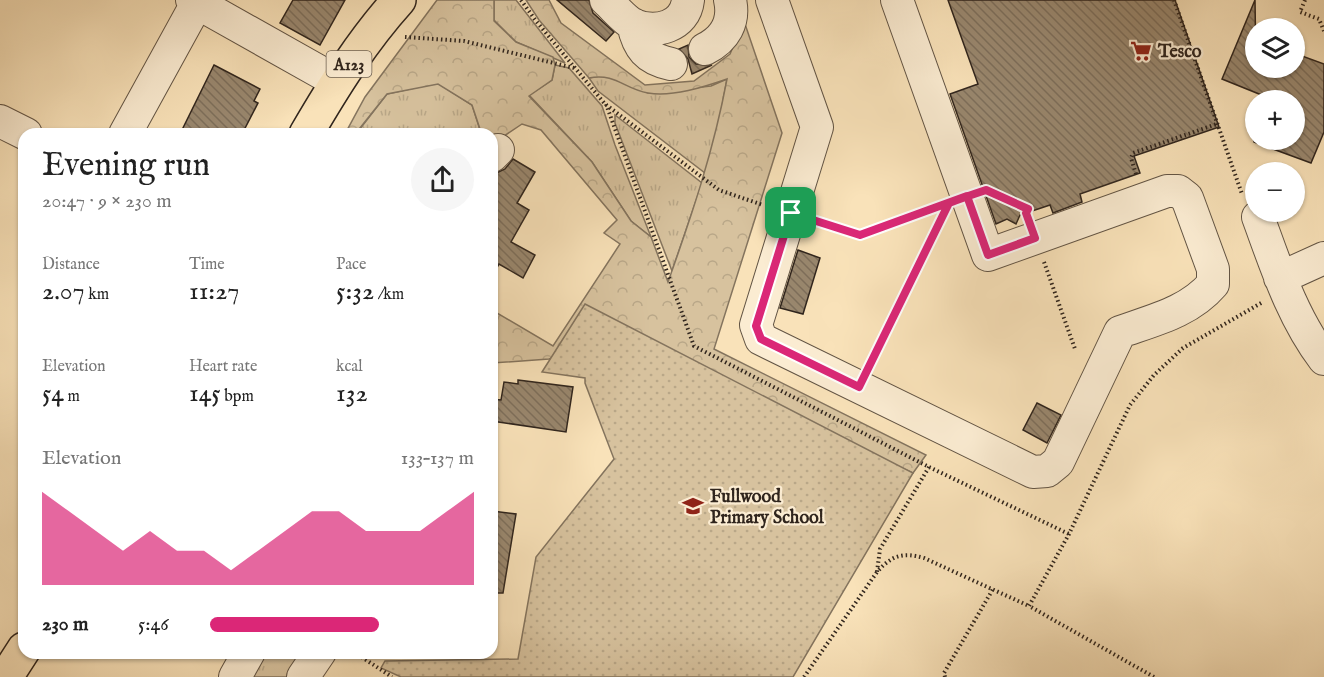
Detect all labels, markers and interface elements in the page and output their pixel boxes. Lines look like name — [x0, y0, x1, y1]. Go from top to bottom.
map controls — [1245, 18, 1305, 222]
button: layers — [1245, 18, 1305, 78]
supermarket icon: Tesco — [1129, 39, 1153, 63]
place label: Tesco — [1157, 41, 1202, 64]
road number: A123 — [326, 51, 372, 77]
button: + — [1245, 90, 1305, 150]
text: Evening run — [42, 145, 210, 187]
button: share — [411, 148, 474, 211]
button: − — [1245, 162, 1305, 222]
pin — [765, 187, 816, 238]
text: 20:47 · 9 × 230 m — [42, 189, 172, 214]
icon: arrive — [774, 196, 807, 229]
text: Distance — [42, 255, 100, 275]
text: Time — [189, 255, 225, 275]
text: Pace — [336, 255, 366, 275]
text: 2.07 — [42, 275, 85, 308]
text: 11:27 — [189, 275, 239, 308]
text: 5:32 — [336, 275, 374, 308]
text: km — [85, 285, 109, 305]
text: /km — [374, 285, 404, 305]
text: Elevation — [42, 357, 105, 377]
text: Heart rate — [189, 357, 257, 377]
text: kcal — [336, 357, 363, 377]
text: 54 — [42, 377, 64, 410]
text: 145 — [189, 377, 221, 410]
text: 132 — [336, 377, 368, 410]
text: m — [64, 387, 80, 407]
text: bpm — [221, 387, 254, 407]
text: Elevation — [42, 446, 121, 471]
text: 133–137 m — [401, 446, 474, 471]
place label: Fullwood Primary School — [710, 486, 825, 530]
school or university icon: Fullwood Primary School — [681, 494, 705, 518]
text: 230 m — [42, 612, 89, 637]
text: 5:46 — [138, 612, 169, 637]

